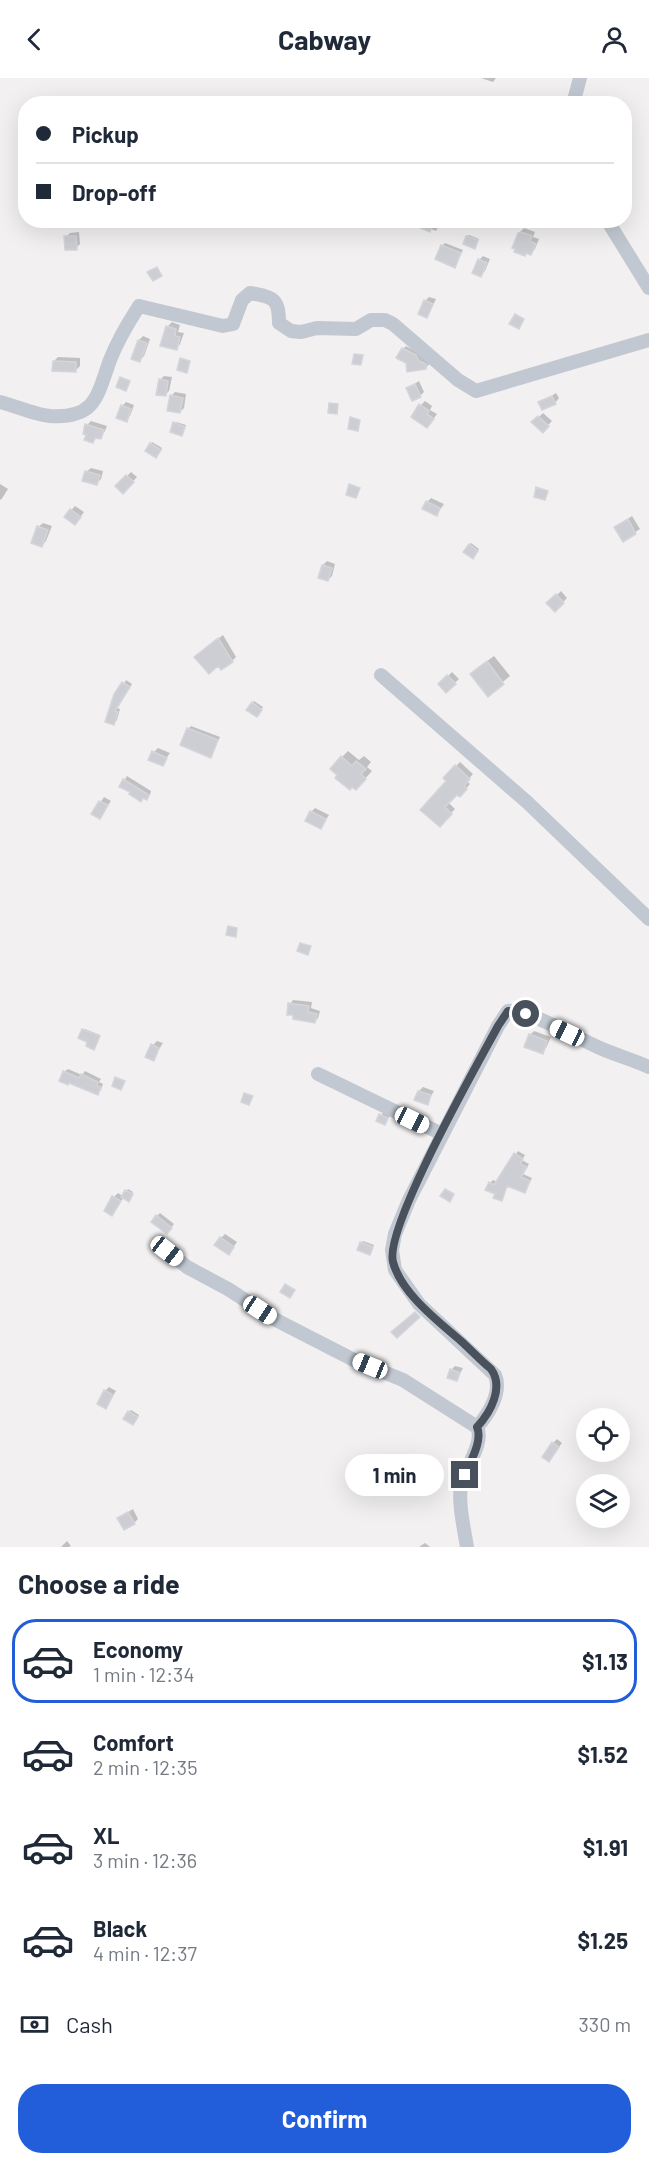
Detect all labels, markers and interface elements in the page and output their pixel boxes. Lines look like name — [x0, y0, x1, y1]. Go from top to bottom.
icon: back — [18, 23, 51, 56]
text: Cabway — [278, 23, 371, 55]
icon: person — [598, 23, 631, 56]
text: Pickup — [72, 121, 139, 147]
text: Drop-off — [72, 179, 156, 205]
route start — [512, 1000, 539, 1027]
car — [547, 1017, 587, 1049]
car — [392, 1104, 432, 1136]
car — [147, 1233, 187, 1269]
car — [240, 1293, 280, 1327]
car — [350, 1351, 390, 1381]
map controls — [576, 1408, 630, 1528]
button: locate — [576, 1408, 630, 1462]
callout: 1 min — [345, 1454, 444, 1496]
route end — [451, 1461, 478, 1488]
text: 1 min — [373, 1463, 416, 1487]
button: layers — [576, 1474, 630, 1528]
text: Choose a ride — [18, 1567, 180, 1599]
icon: car — [21, 1634, 75, 1688]
text: Economy — [93, 1636, 183, 1662]
text: $1.13 — [582, 1648, 628, 1674]
text: 1 min · 12:34 — [93, 1662, 194, 1686]
icon: car — [21, 1727, 75, 1781]
text: Comfort — [93, 1729, 174, 1755]
text: $1.52 — [578, 1741, 628, 1767]
text: 2 min · 12:35 — [93, 1755, 197, 1779]
icon: car — [21, 1820, 75, 1874]
text: XL — [93, 1822, 119, 1848]
text: $1.91 — [583, 1834, 628, 1860]
text: 3 min · 12:36 — [93, 1848, 197, 1872]
icon: car — [21, 1913, 75, 1967]
text: Black — [93, 1915, 147, 1941]
text: $1.25 — [578, 1927, 628, 1953]
text: 4 min · 12:37 — [93, 1941, 197, 1965]
icon: cash — [18, 2008, 51, 2041]
text: Cash — [66, 2011, 113, 2037]
text: 330 m — [579, 2012, 631, 2036]
button: Confirm — [18, 2084, 631, 2153]

